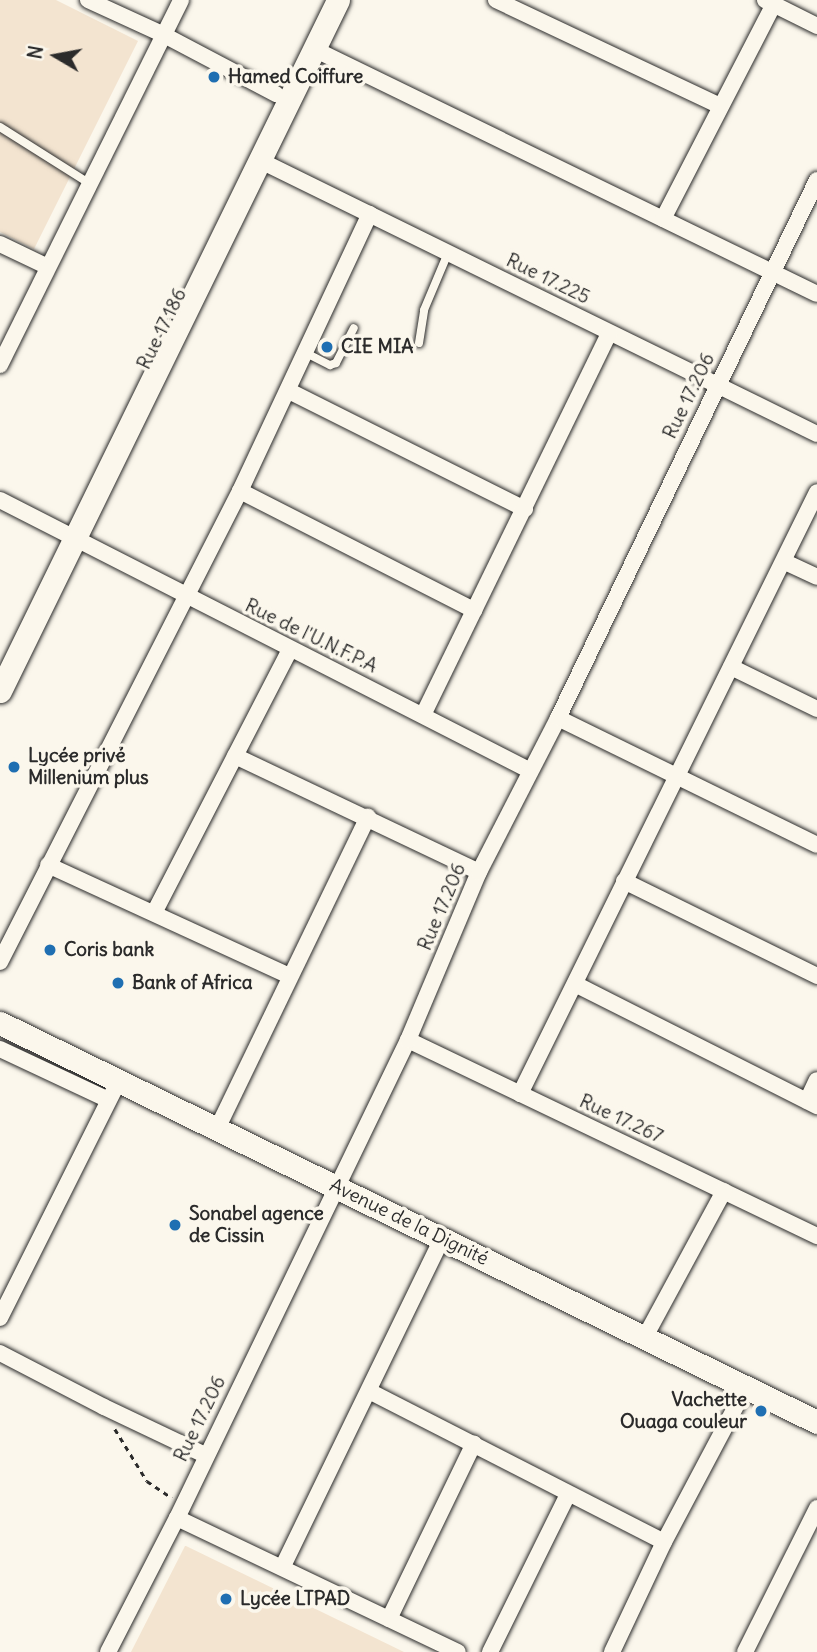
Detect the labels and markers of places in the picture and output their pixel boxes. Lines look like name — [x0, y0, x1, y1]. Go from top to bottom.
place label: Hamed Coiffure — [228, 66, 363, 88]
marker: Hamed Coiffure — [206, 69, 222, 85]
place label: CIE MIA — [341, 336, 413, 358]
marker: CIE MIA — [319, 339, 335, 355]
place label: Lycée privé Millenium plus — [28, 745, 149, 789]
marker: Lycée privé Millenium plus — [6, 759, 22, 775]
place label: Coris bank — [64, 939, 154, 961]
marker: Coris bank — [42, 942, 58, 958]
place label: Bank of Africa — [132, 972, 252, 994]
marker: Bank of Africa — [110, 975, 126, 991]
place label: Sonabel agence de Cissin — [189, 1203, 324, 1247]
marker: Sonabel agence de Cissin — [167, 1217, 183, 1233]
place label: Vachette Ouaga couleur — [620, 1389, 747, 1433]
marker: Vachette Ouaga couleur — [753, 1403, 769, 1419]
place label: Lycée LTPAD — [240, 1588, 350, 1610]
marker: Lycée LTPAD — [218, 1591, 234, 1607]

